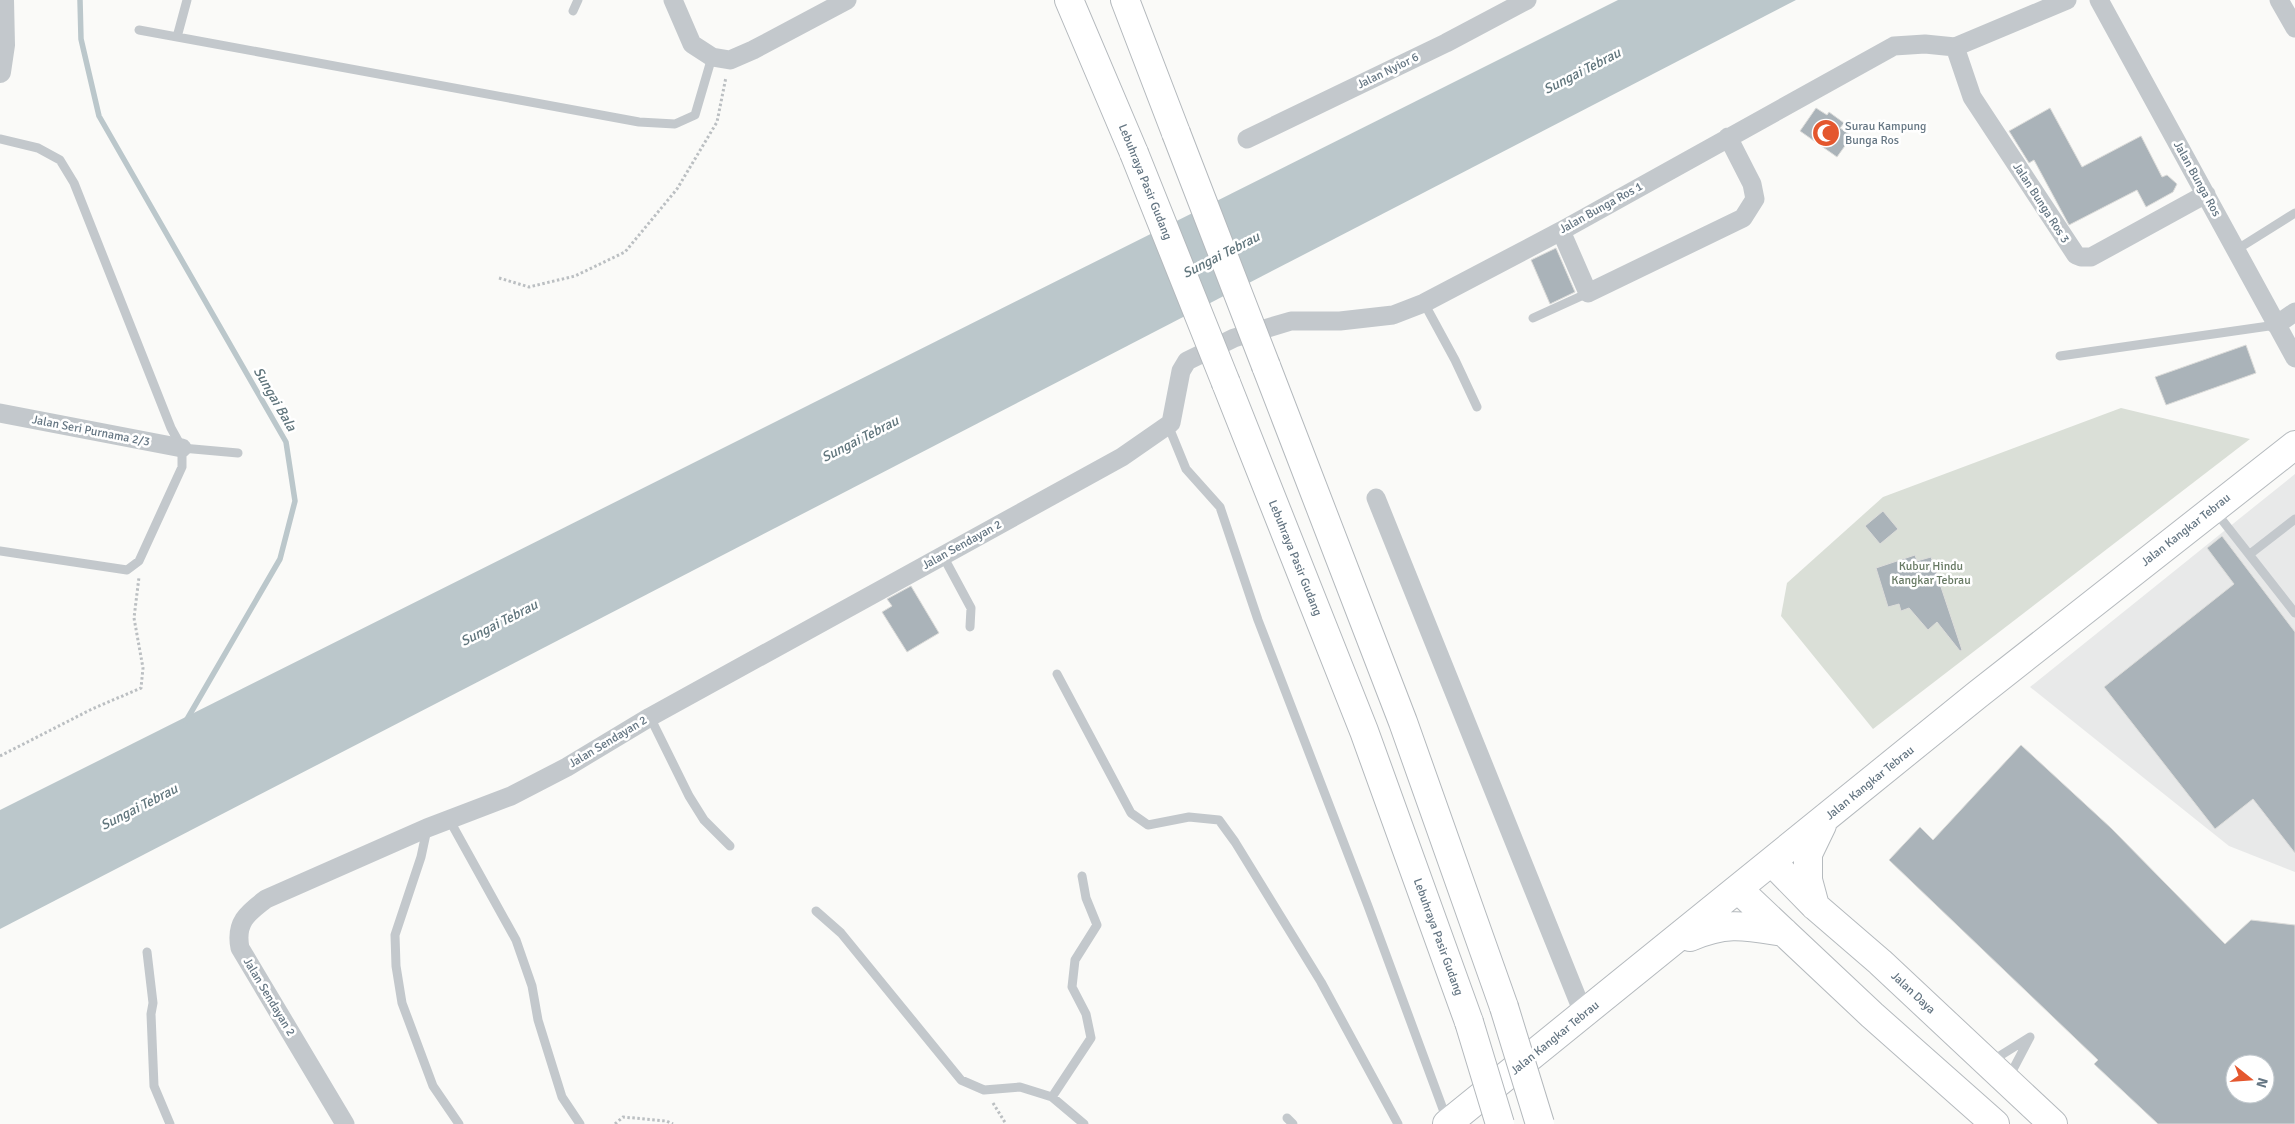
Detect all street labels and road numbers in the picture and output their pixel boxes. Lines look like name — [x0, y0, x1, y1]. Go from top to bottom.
street label: Jalan Nyior 6 — [1355, 50, 1421, 92]
street label: Lebuhraya Pasir Gudang — [1115, 122, 1175, 242]
street label: Jalan Bunga Ros — [2170, 139, 2224, 219]
street label: Jalan Bunga Ros 3 — [2009, 160, 2073, 246]
street label: Jalan Bunga Ros 1 — [1557, 179, 1645, 237]
street label: Jalan Seri Purnama 2/3 — [31, 412, 151, 450]
street label: Jalan Kangkar Tebrau — [2138, 490, 2234, 570]
street label: Lebuhraya Pasir Gudang — [1265, 498, 1325, 618]
street label: Jalan Sendayan 2 — [920, 517, 1004, 573]
street label: Jalan Sendayan 2 — [566, 713, 650, 771]
street label: Jalan Kangkar Tebrau — [1823, 743, 1917, 823]
street label: Lebuhraya Pasir Gudang — [1410, 876, 1466, 998]
street label: Jalan Sendayan 2 — [240, 955, 298, 1039]
street label: Jalan Daya — [1888, 969, 1938, 1017]
street label: Jalan Kangkar Tebrau — [1508, 998, 1602, 1078]

